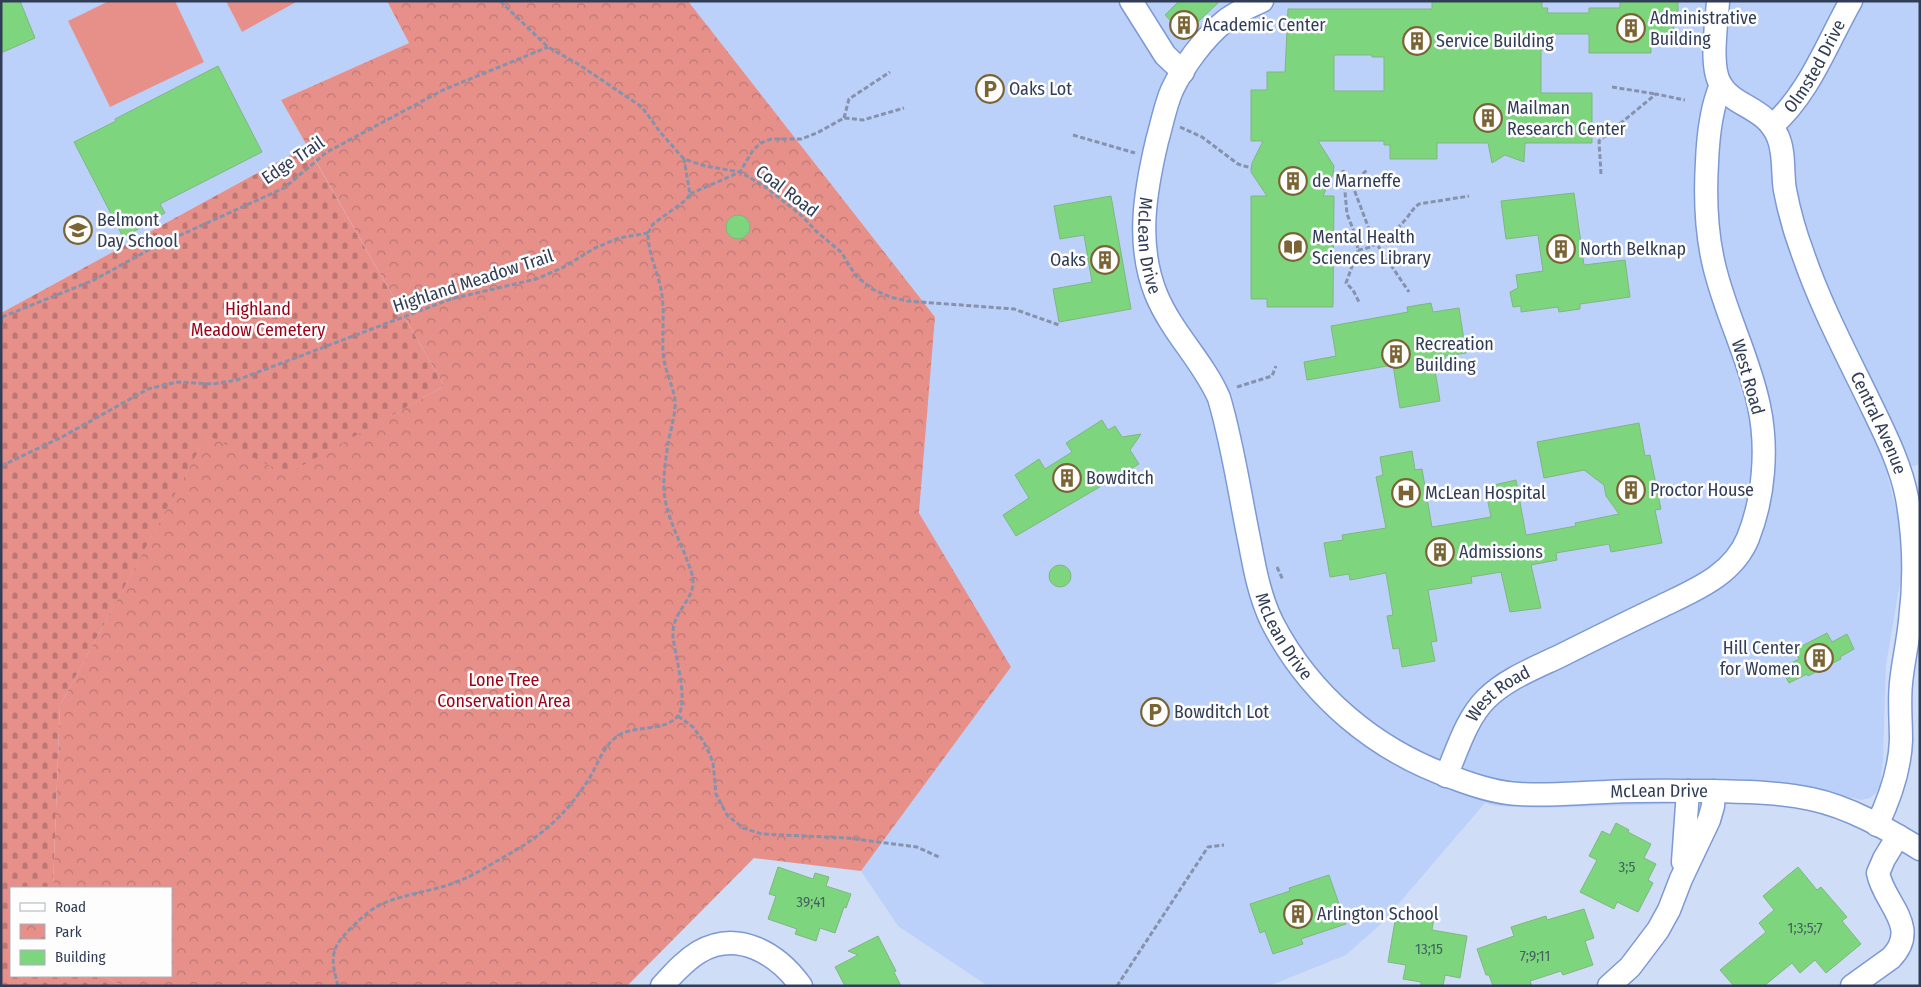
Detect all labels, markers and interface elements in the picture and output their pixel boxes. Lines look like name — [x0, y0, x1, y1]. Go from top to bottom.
place label: Administrative Building — [1650, 7, 1757, 50]
building icon: Academic Center — [1169, 10, 1199, 40]
building icon: Administrative Building — [1616, 13, 1646, 43]
place label: Academic Center — [1203, 14, 1326, 36]
street label: Olmsted Drive — [1779, 16, 1850, 117]
building icon: Service Building — [1402, 26, 1432, 56]
place label: Service Building — [1436, 30, 1554, 52]
parking icon: Oaks Lot — [975, 74, 1005, 104]
place label: Oaks Lot — [1009, 78, 1072, 100]
place label: Mailman Research Center — [1507, 97, 1627, 140]
building icon: Mailman Research Center — [1473, 103, 1503, 133]
street label: Edge Trail — [258, 131, 329, 189]
street label: Coal Road — [751, 160, 823, 222]
building icon: de Marneffe — [1278, 166, 1308, 196]
place label: de Marneffe — [1312, 170, 1401, 192]
street label: McLean Drive — [1133, 196, 1166, 297]
place label: Belmont Day School — [97, 209, 178, 252]
school or university icon: Belmont Day School — [63, 215, 93, 245]
place label: Mental Health Sciences Library — [1312, 226, 1431, 269]
library icon: Mental Health Sciences Library — [1278, 232, 1308, 262]
building icon: North Belknap — [1546, 234, 1576, 264]
place label: North Belknap — [1580, 238, 1686, 260]
street label: Highland Meadow Trail — [390, 245, 556, 317]
building icon: Oaks — [1090, 245, 1120, 275]
place label: Oaks — [1050, 249, 1086, 271]
park label: Highland Meadow Cemetery — [191, 298, 325, 341]
place label: Recreation Building — [1415, 333, 1494, 376]
street label: West Road — [1727, 337, 1769, 417]
building icon: Recreation Building — [1381, 339, 1411, 369]
street label: Central Avenue — [1845, 368, 1911, 477]
building icon: Bowditch — [1052, 463, 1082, 493]
place label: Bowditch — [1086, 467, 1154, 489]
building icon: Proctor House — [1616, 475, 1646, 505]
hospital icon: McLean Hospital — [1391, 478, 1421, 508]
place label: Proctor House — [1650, 479, 1754, 501]
place label: McLean Hospital — [1425, 482, 1546, 504]
building icon: Admissions — [1425, 537, 1455, 567]
place label: Admissions — [1459, 541, 1543, 563]
street label: McLean Drive — [1250, 590, 1317, 685]
place label: Hill Center for Women — [1720, 637, 1801, 680]
building icon: Hill Center for Women — [1804, 643, 1834, 673]
street label: West Road — [1461, 661, 1534, 726]
park label: Lone Tree Conservation Area — [437, 669, 571, 712]
parking icon: Bowditch Lot — [1140, 697, 1170, 727]
place label: Bowditch Lot — [1174, 701, 1269, 723]
street label: McLean Drive — [1610, 780, 1708, 803]
house number: 3;5 — [1619, 858, 1636, 876]
legend — [10, 887, 172, 977]
house number: 39;41 — [796, 893, 826, 911]
text: Road — [55, 898, 86, 916]
building icon: Arlington School — [1283, 899, 1313, 929]
place label: Arlington School — [1317, 903, 1439, 925]
house number: 1;3;5;7 — [1788, 919, 1822, 937]
text: Park — [55, 923, 82, 941]
house number: 13;15 — [1415, 940, 1443, 958]
house number: 7;9;11 — [1520, 947, 1550, 965]
text: Building — [55, 948, 106, 966]

